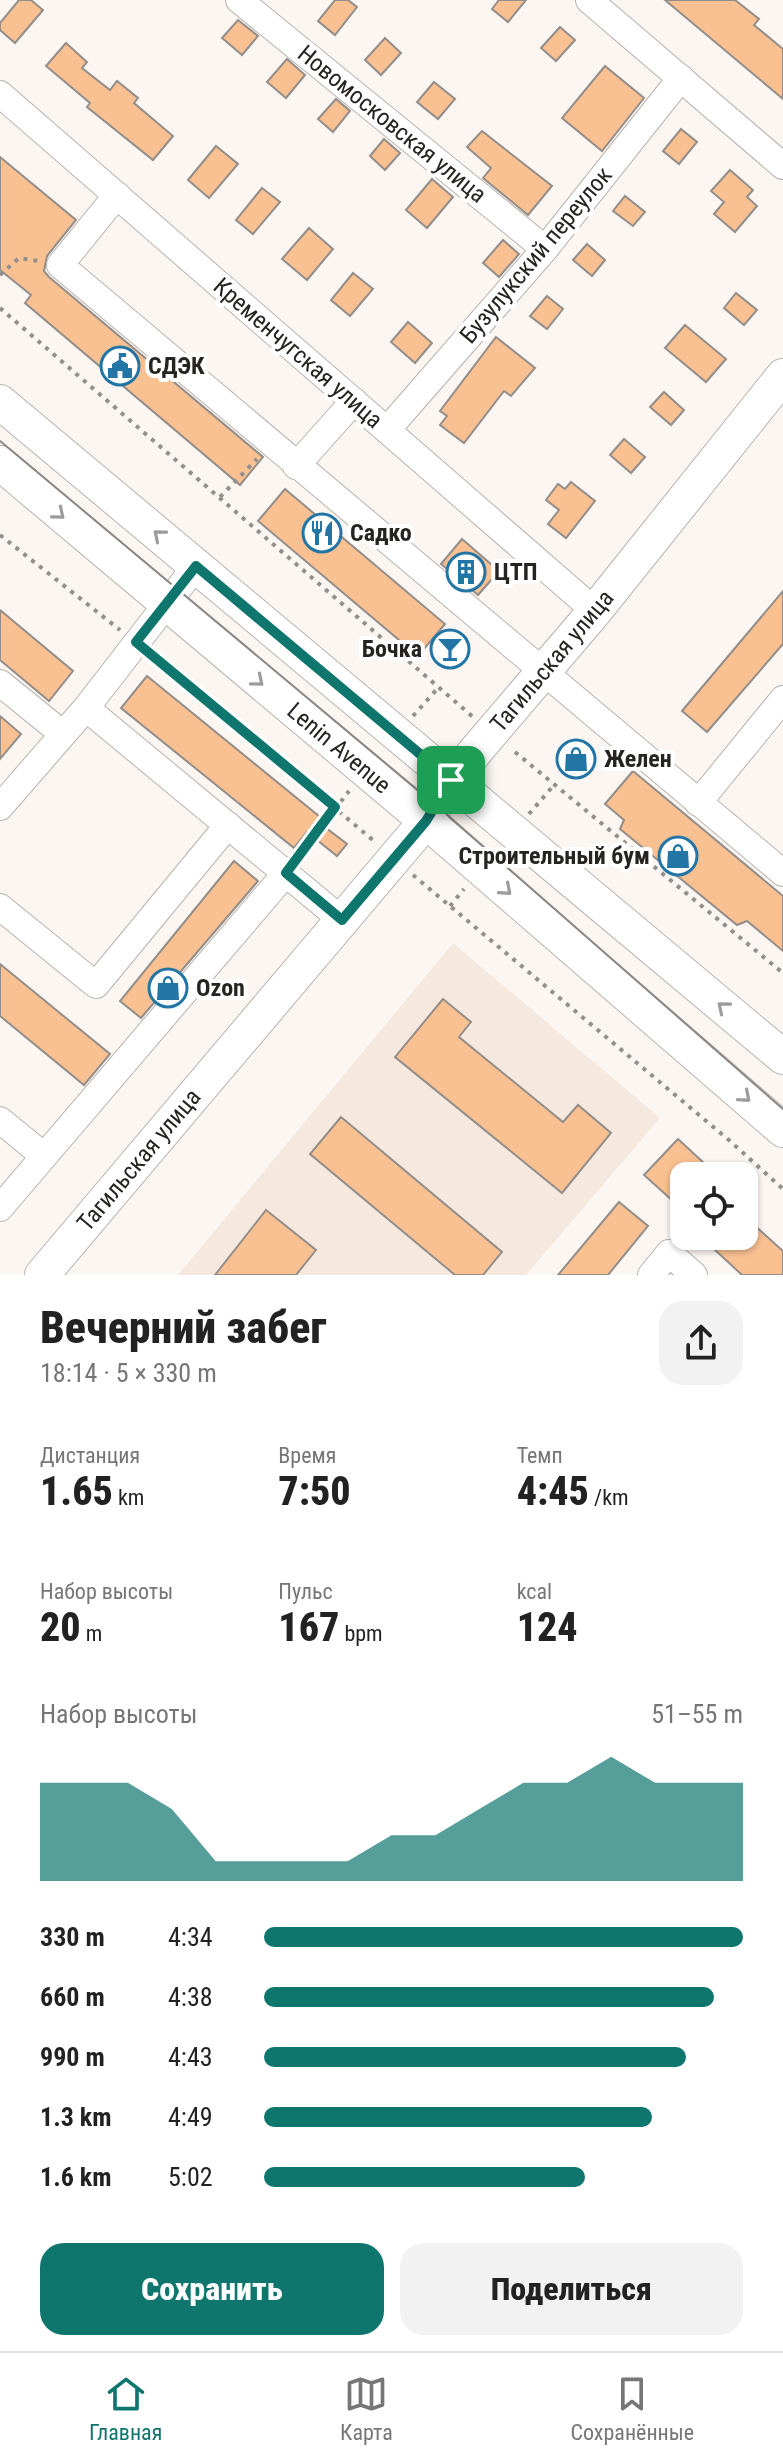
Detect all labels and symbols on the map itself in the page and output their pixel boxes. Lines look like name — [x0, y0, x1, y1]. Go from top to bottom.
street label: Новомосковская улица — [292, 39, 492, 209]
street label: Бузулукский переулок — [454, 161, 618, 349]
street label: Кременчугская улица — [208, 272, 388, 434]
public building icon: СДЭК — [99, 345, 141, 387]
place label: СДЭК — [148, 352, 205, 380]
one-way arrow — [50, 504, 65, 519]
restaurant icon: Садко — [301, 512, 343, 554]
place label: Садко — [350, 519, 412, 547]
one-way arrow — [153, 530, 168, 545]
building icon: ЦТП — [445, 551, 487, 593]
place label: ЦТП — [494, 558, 537, 586]
street label: Тагильская улица — [484, 584, 620, 738]
bar icon: Бочка — [429, 628, 471, 670]
place label: Бочка — [362, 635, 422, 663]
one-way arrow — [249, 671, 264, 686]
street label: Lenin Avenue — [282, 697, 396, 799]
shop icon: Желен — [555, 738, 597, 780]
place label: Желен — [604, 745, 672, 773]
pin — [417, 746, 485, 814]
shop icon: Строительный бум — [657, 835, 699, 877]
place label: Строительный бум — [458, 842, 650, 870]
one-way arrow — [497, 880, 512, 895]
shop icon: Ozon — [147, 967, 189, 1009]
place label: Ozon — [196, 974, 245, 1002]
one-way arrow — [718, 1002, 732, 1017]
street label: Тагильская улица — [71, 1083, 207, 1237]
one-way arrow — [736, 1088, 750, 1102]

